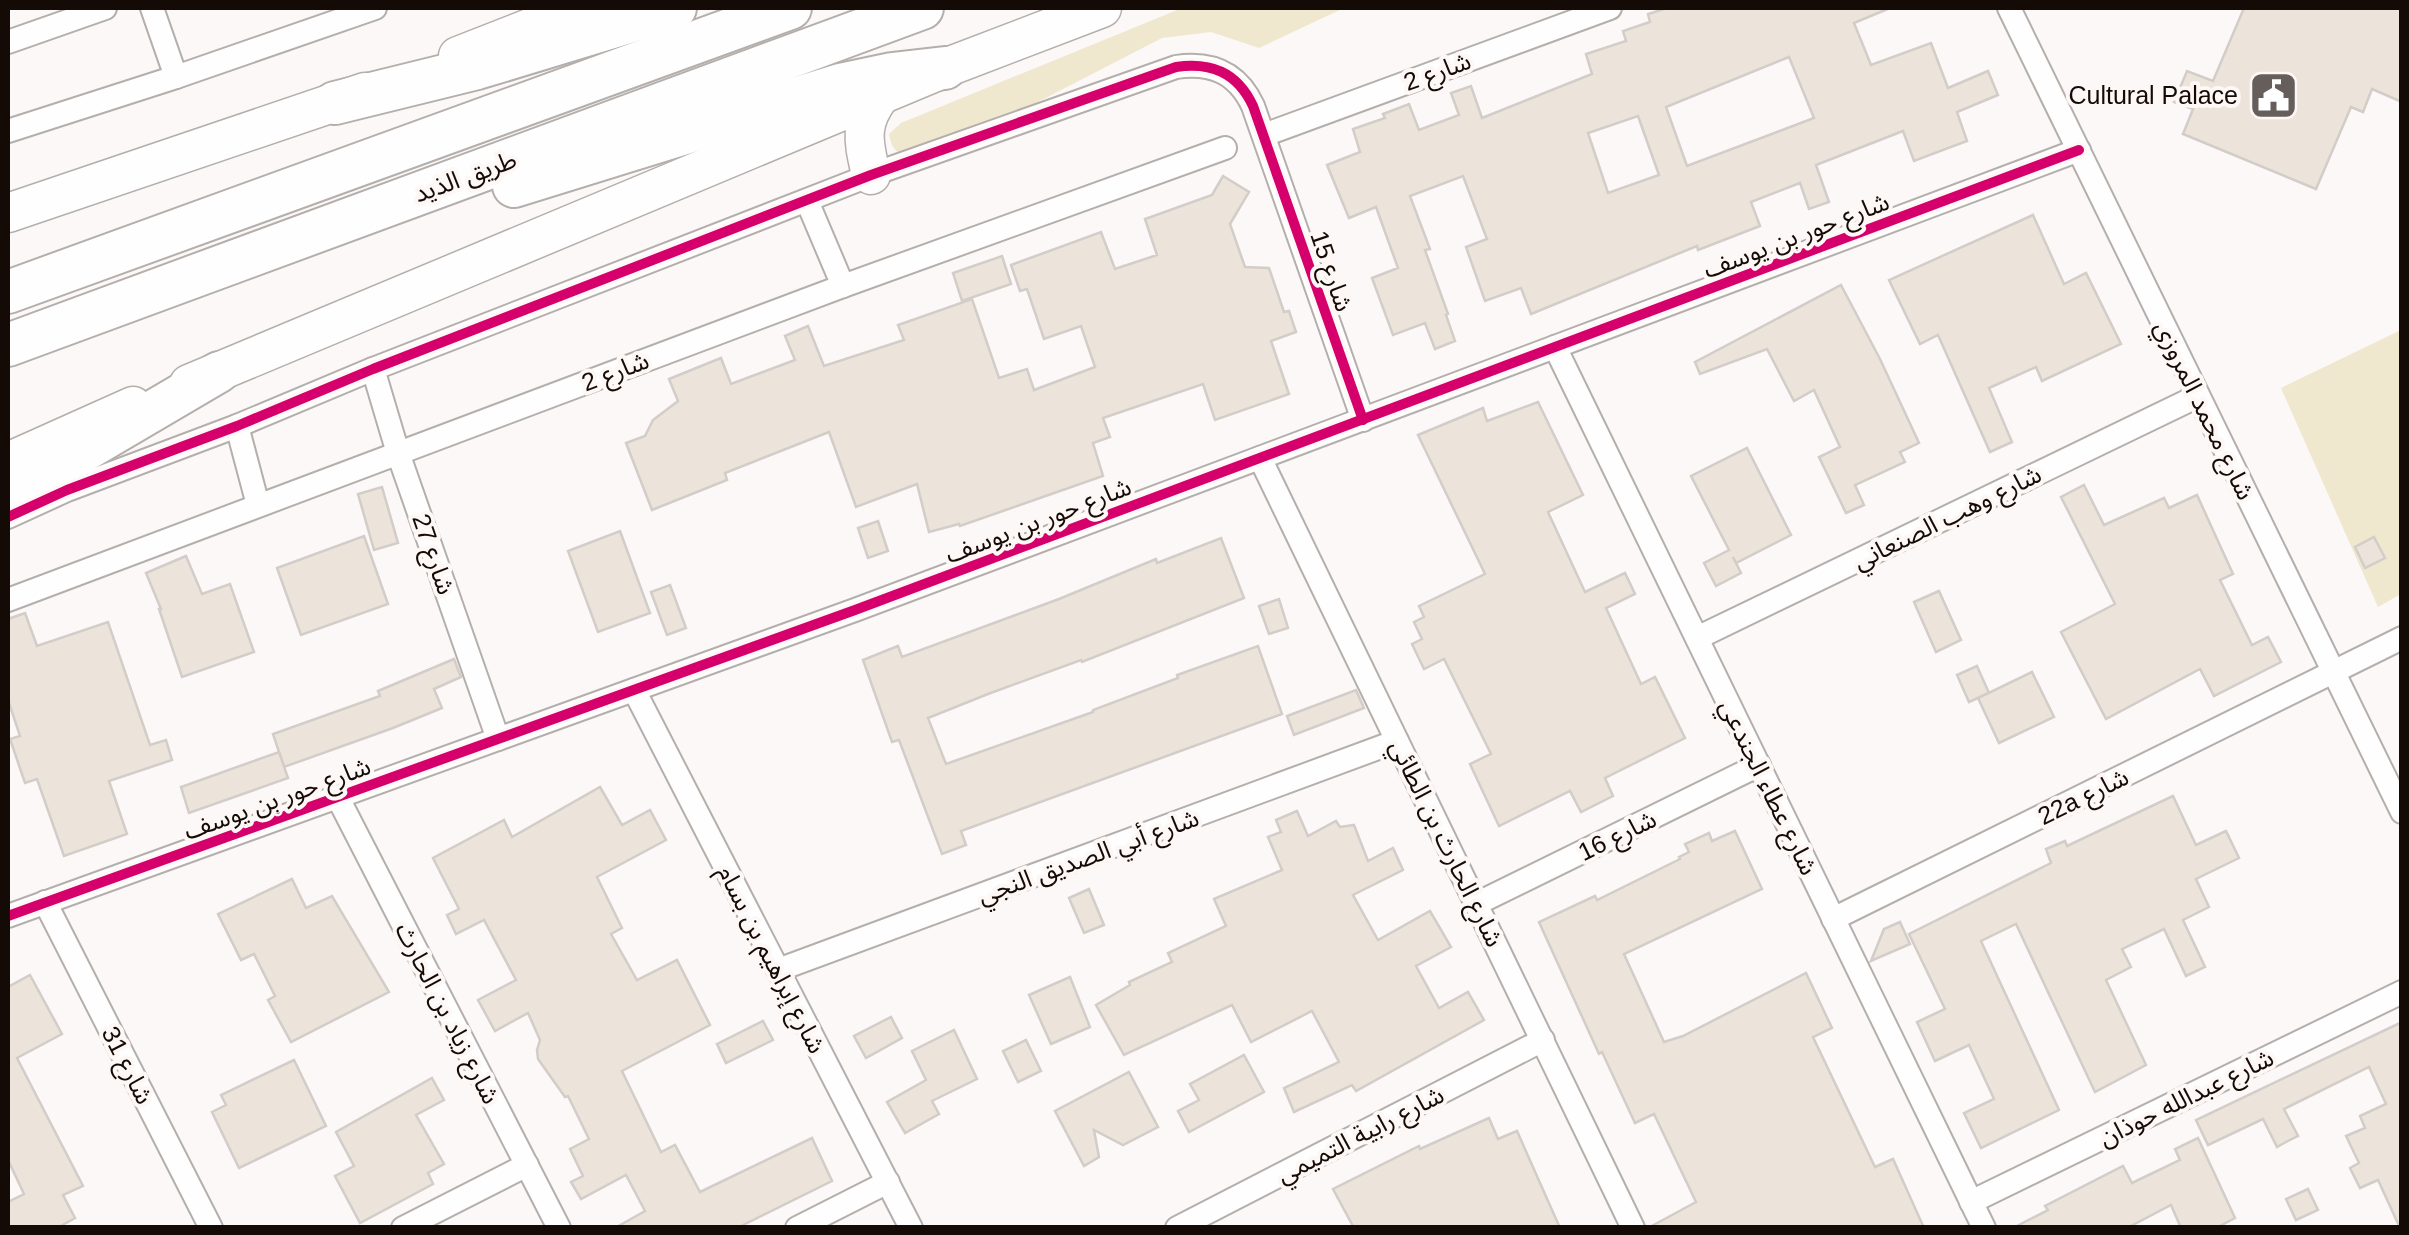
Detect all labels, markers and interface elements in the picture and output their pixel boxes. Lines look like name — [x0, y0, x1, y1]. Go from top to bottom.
street label: شارع 2 — [1400, 46, 1476, 101]
public building icon: Cultural Palace — [2247, 69, 2299, 121]
place label: Cultural Palace — [2068, 81, 2238, 109]
street label: طريق الذيد — [410, 145, 521, 209]
street label: شارع حور بن يوسف — [1699, 187, 1895, 288]
street label: شارع 15 — [1300, 227, 1359, 317]
street label: شارع محمد المروزي — [2144, 316, 2260, 507]
street label: شارع 2 — [578, 345, 654, 401]
street label: شارع وهب الصنعاني — [1848, 459, 2048, 580]
street label: شارع حور بن يوسف — [941, 472, 1137, 573]
street label: شارع 27 — [402, 510, 461, 600]
street label: شارع عطاء الجندعي — [1709, 695, 1824, 882]
street label: شارع الحارث بن الطائي — [1379, 735, 1509, 954]
street label: شارع حور بن يوسف — [180, 751, 376, 849]
street label: 22a شارع — [2033, 762, 2135, 834]
street label: شارع أبي الصديق النجي — [973, 802, 1204, 914]
street label: شارع 16 — [1573, 804, 1663, 870]
street label: شارع إبراهيم بن بسام — [707, 860, 832, 1061]
street label: شارع زياد بن الحارث — [386, 918, 506, 1110]
street label: شارع 31 — [92, 1021, 159, 1111]
street label: شارع عبدالله حوذان — [2094, 1043, 2280, 1156]
street label: شارع رابية التميمي — [1272, 1080, 1451, 1193]

